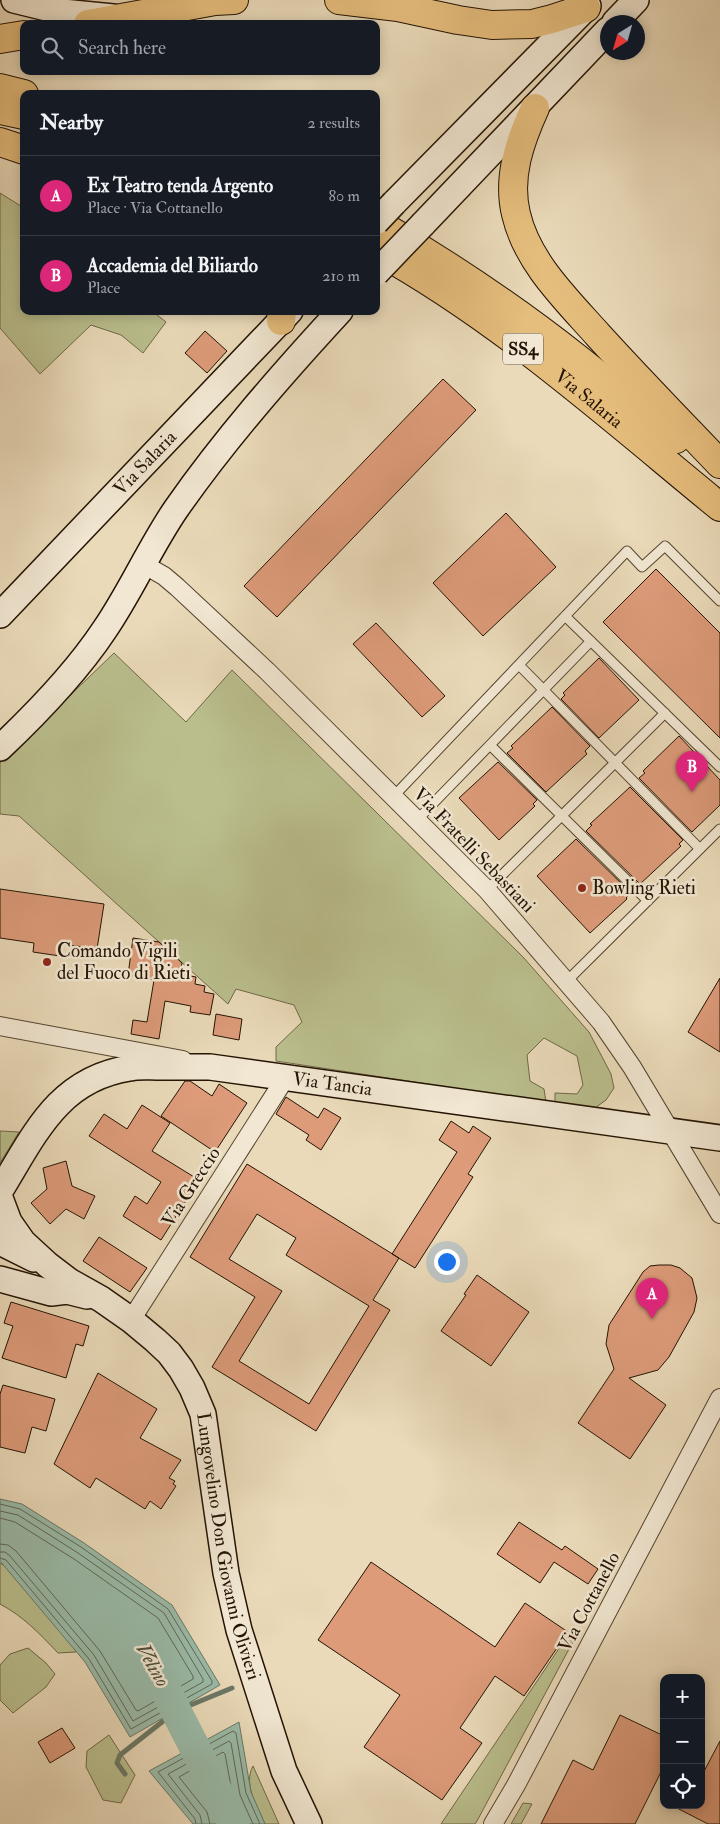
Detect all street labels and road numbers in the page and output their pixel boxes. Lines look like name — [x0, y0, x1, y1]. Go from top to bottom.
road number: SS4 — [503, 334, 543, 364]
street label: Via Salaria — [550, 364, 628, 434]
street label: Via Salaria — [108, 425, 182, 501]
street label: Via Fratelli Sebastiani — [408, 782, 540, 918]
street label: Via Tancia — [291, 1067, 374, 1101]
street label: Via Greccio — [156, 1142, 226, 1232]
street label: Lungovelino Don Giovanni Olivieri — [191, 1411, 266, 1683]
street label: Via Cottanello — [553, 1548, 625, 1656]

